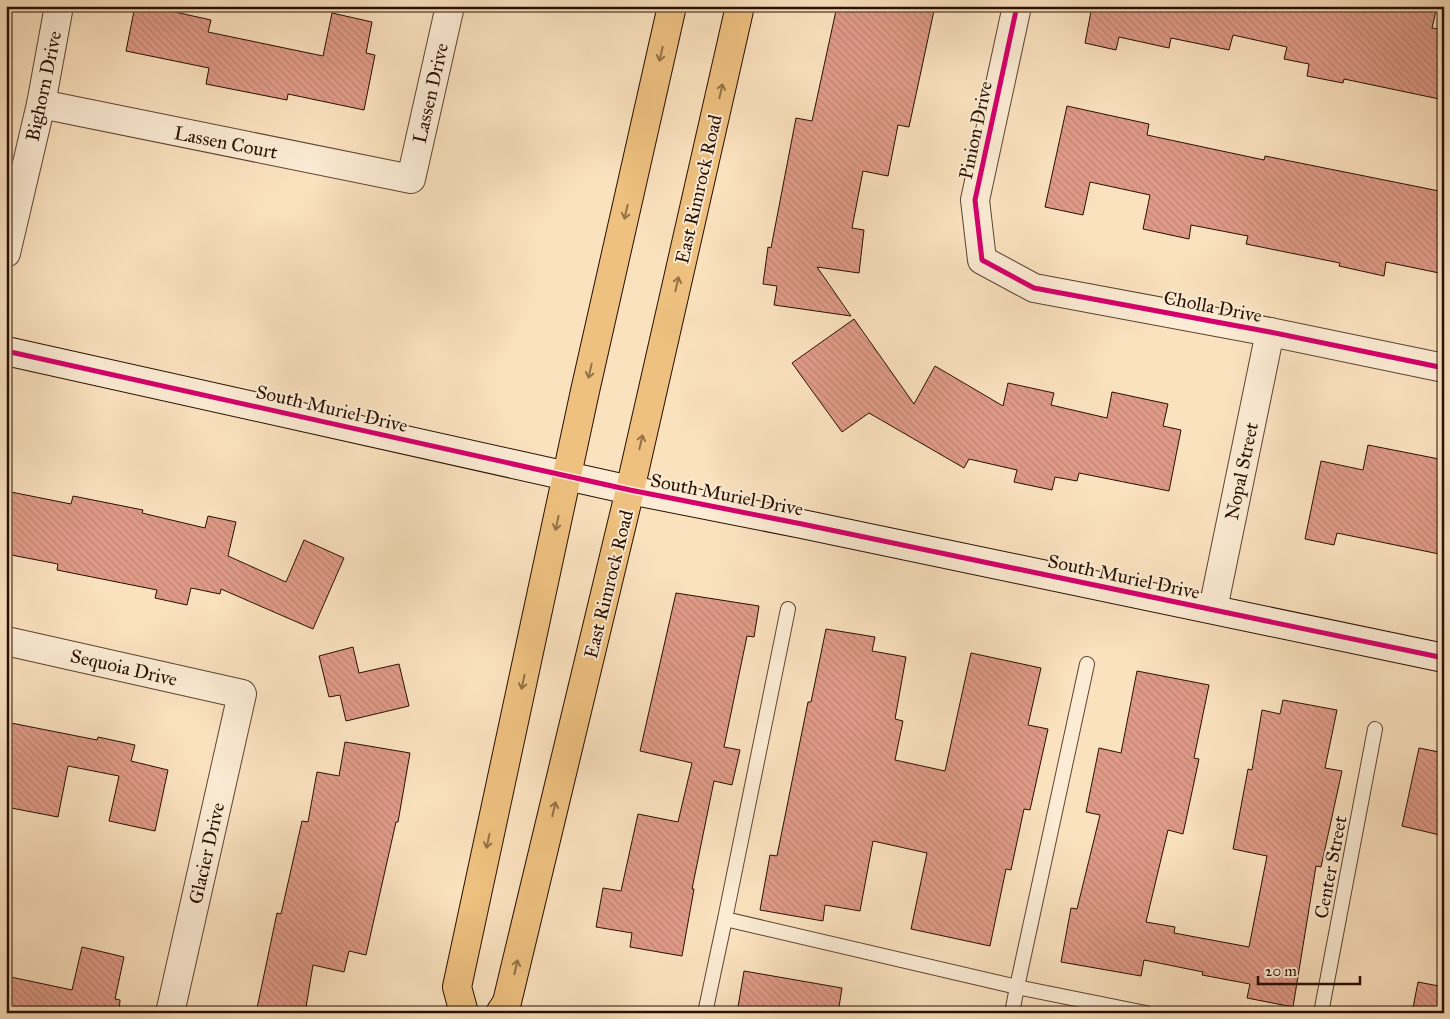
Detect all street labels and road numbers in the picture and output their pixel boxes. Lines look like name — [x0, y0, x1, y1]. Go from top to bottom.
street label: Bighorn Drive — [21, 29, 67, 144]
street label: Lassen Drive — [408, 41, 453, 145]
street label: Pinion Drive — [954, 79, 997, 181]
street label: East Rimrock Road — [670, 112, 727, 266]
street label: Lassen Court — [172, 121, 280, 164]
street label: Cholla Drive — [1162, 286, 1264, 327]
street label: South Muriel Drive — [254, 380, 410, 437]
street label: Nopal Street — [1220, 420, 1263, 522]
street label: South Muriel Drive — [649, 468, 805, 521]
street label: East Rimrock Road — [579, 507, 638, 661]
street label: South Muriel Drive — [1046, 549, 1202, 604]
street label: Sequoia Drive — [68, 644, 180, 692]
street label: Glacier Drive — [184, 800, 229, 906]
street label: Center Street — [1309, 814, 1352, 920]

